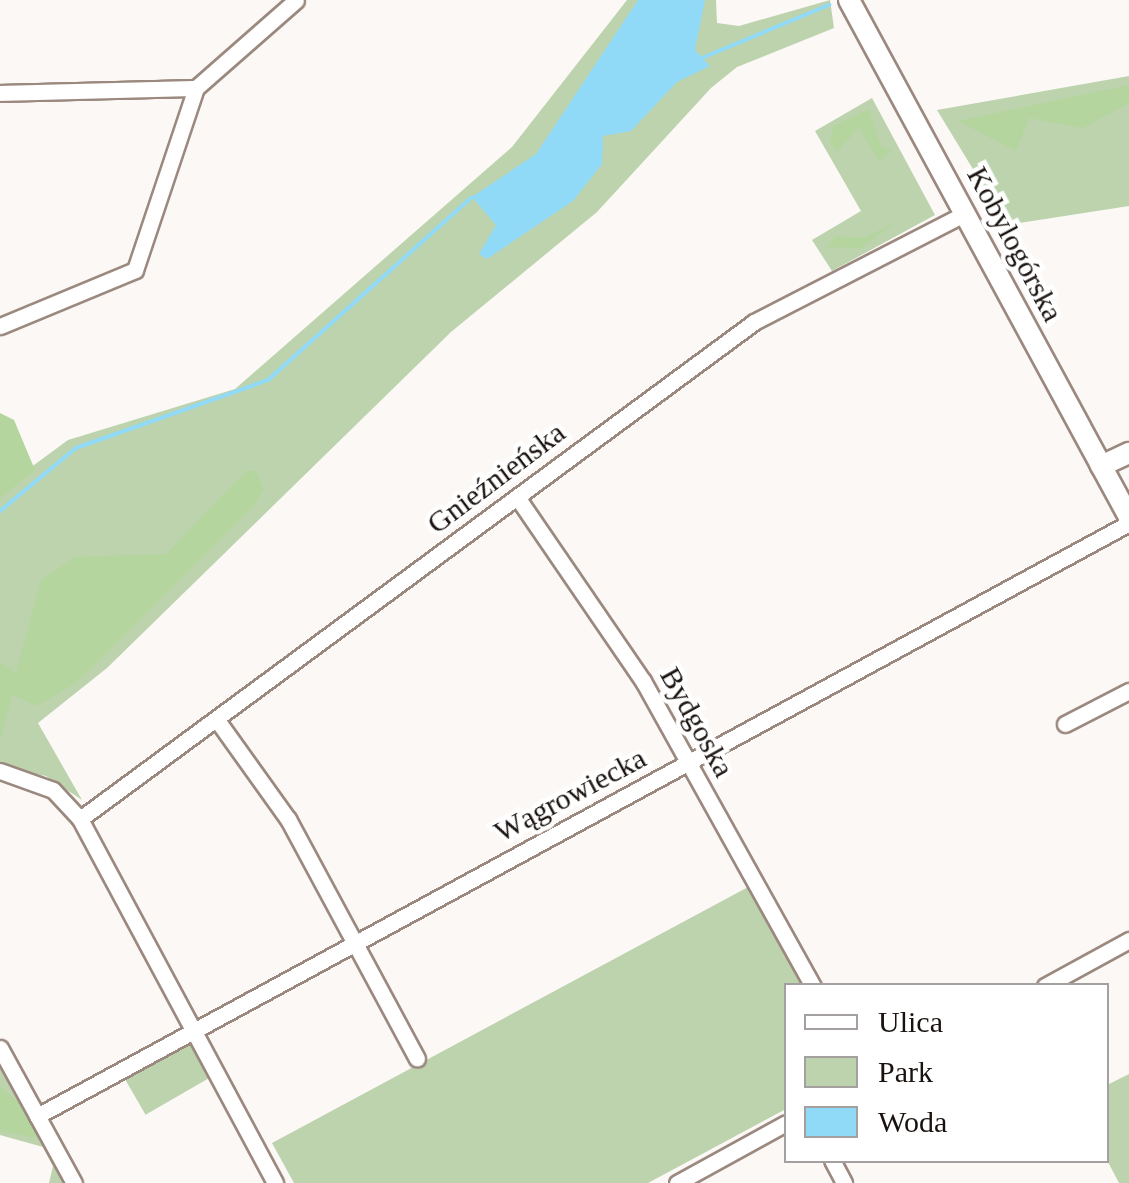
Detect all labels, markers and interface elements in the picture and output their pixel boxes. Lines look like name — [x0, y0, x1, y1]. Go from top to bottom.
street label: Kobylogórska — [959, 161, 1071, 327]
street label: Gnieźnieńska — [420, 414, 572, 542]
street label: Bydgoska — [652, 661, 742, 783]
street label: Wągrowiecka — [488, 740, 652, 850]
legend — [784, 983, 1109, 1163]
text: Ulica — [878, 1005, 943, 1038]
text: Park — [878, 1055, 933, 1088]
text: Woda — [878, 1105, 947, 1138]

